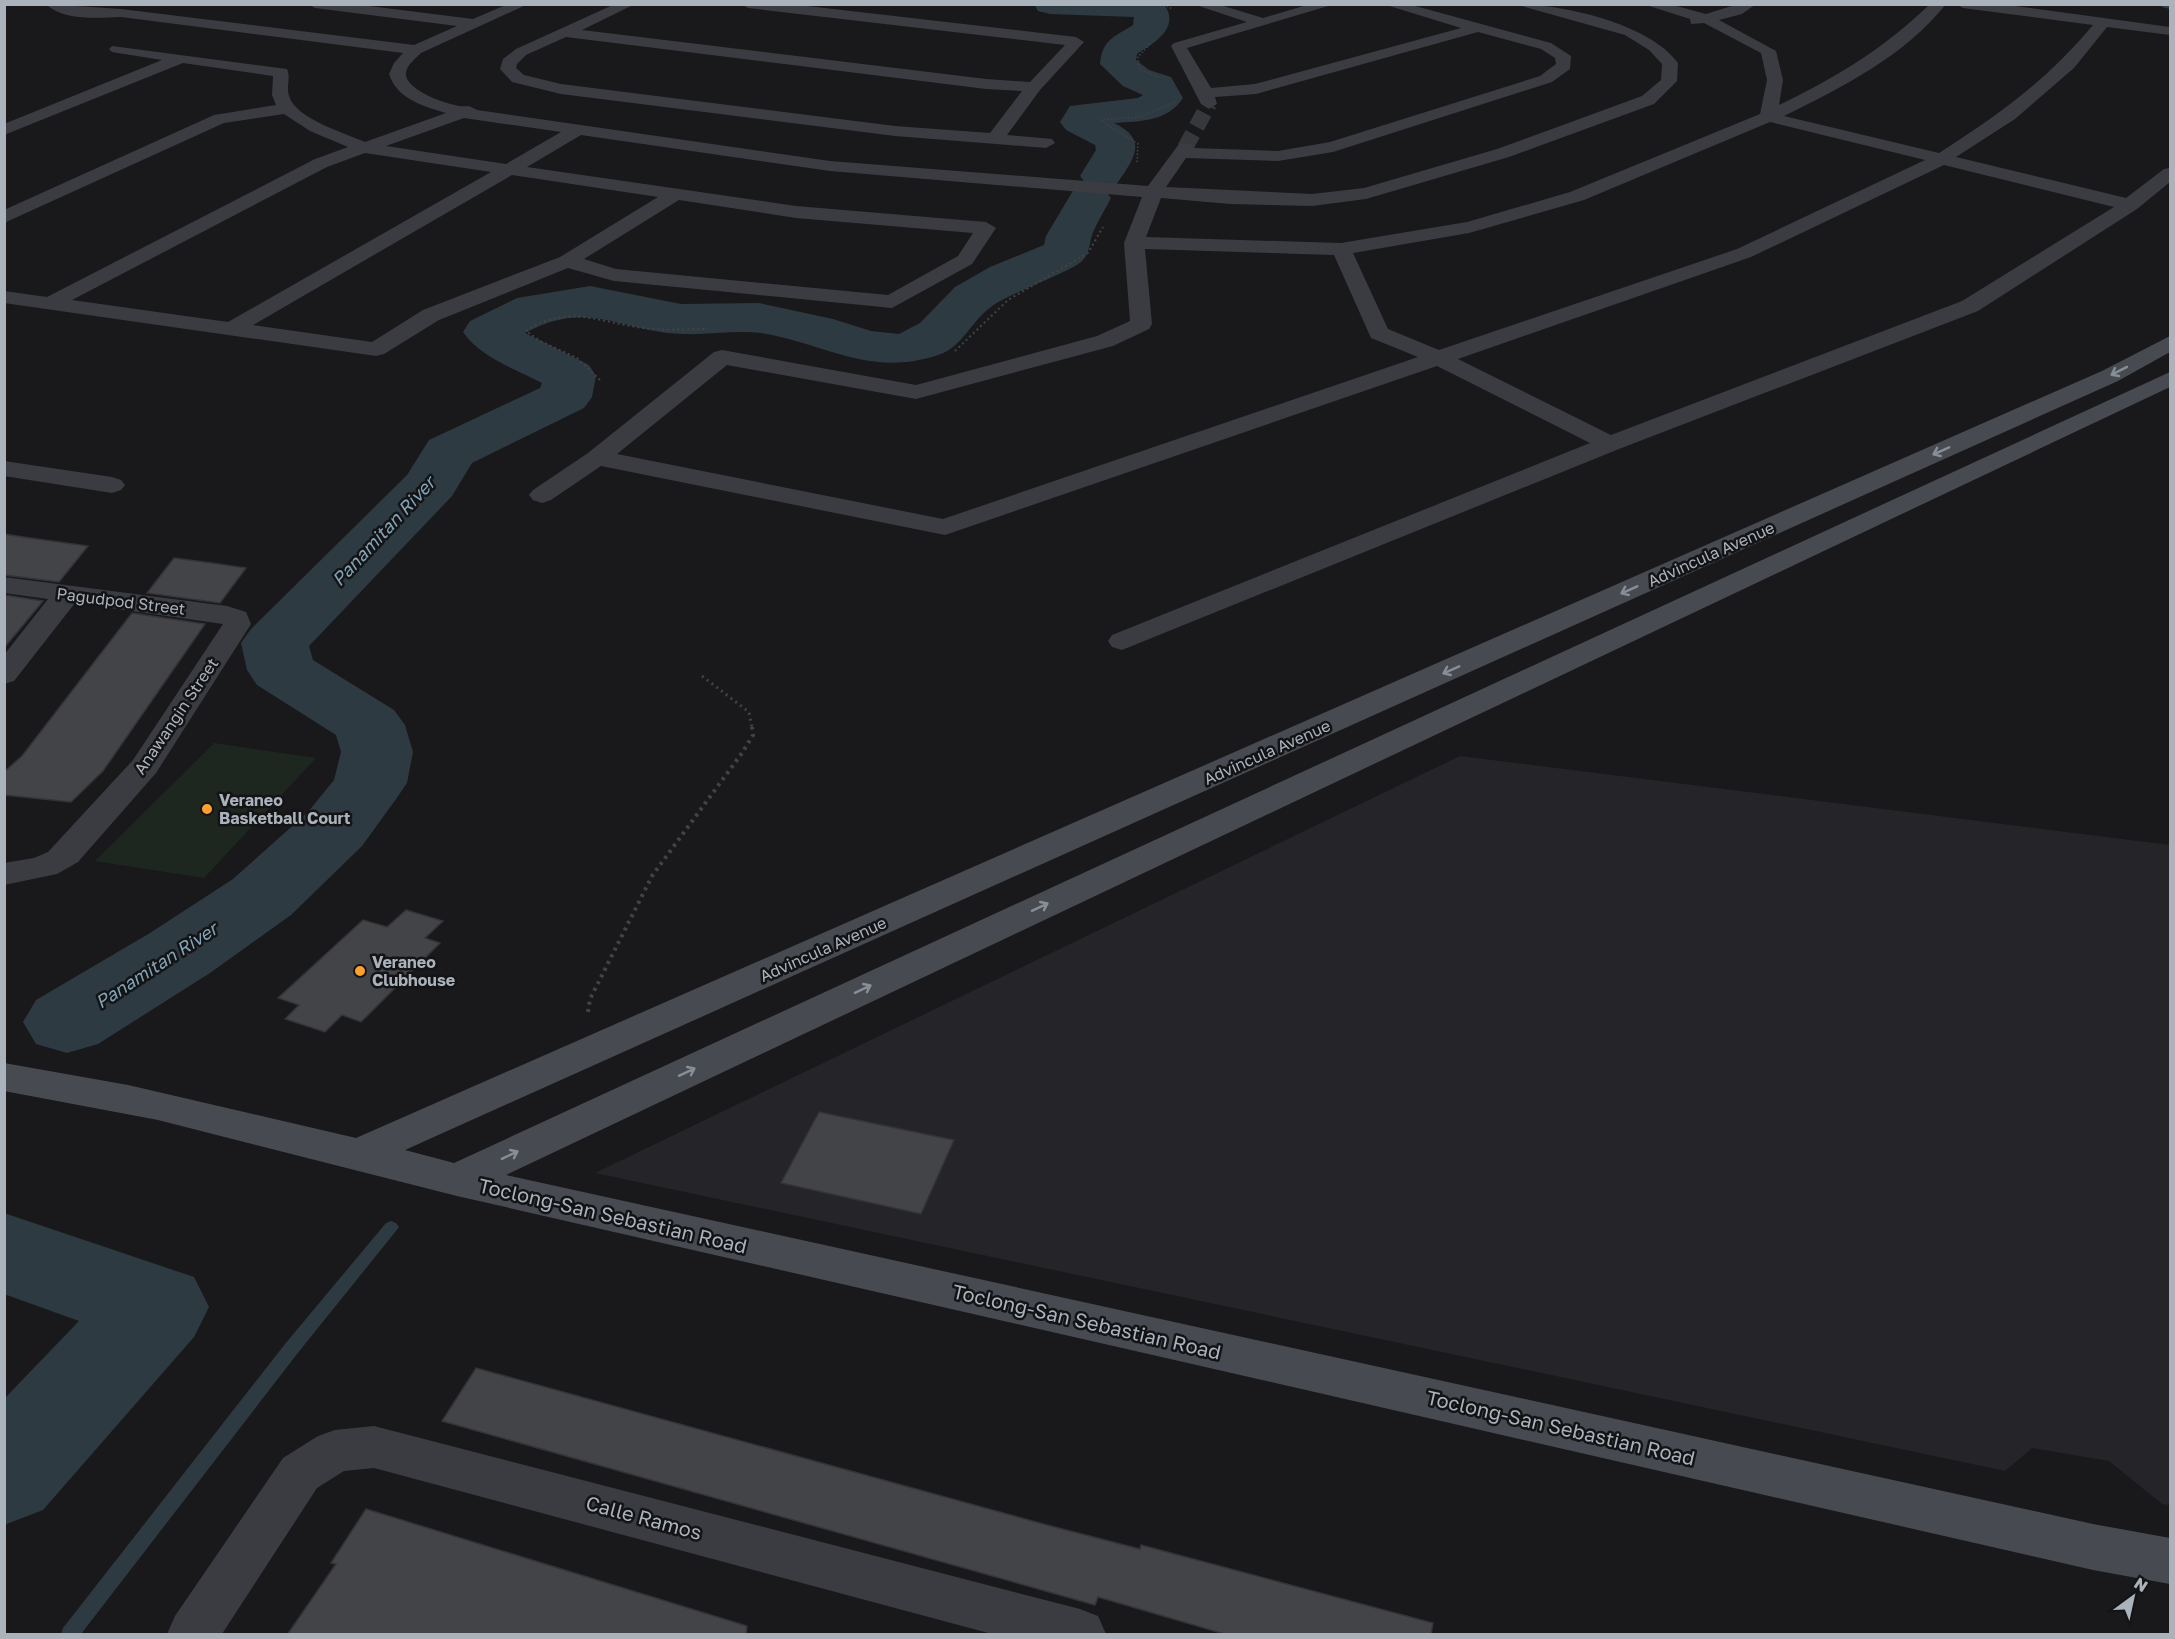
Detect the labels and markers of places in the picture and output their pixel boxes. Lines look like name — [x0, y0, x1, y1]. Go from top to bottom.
place label: Veraneo Basketball Court — [219, 790, 351, 828]
marker: Veraneo Basketball Court — [200, 802, 214, 816]
place label: Veraneo Clubhouse — [372, 952, 455, 990]
marker: Veraneo Clubhouse — [353, 964, 367, 978]

